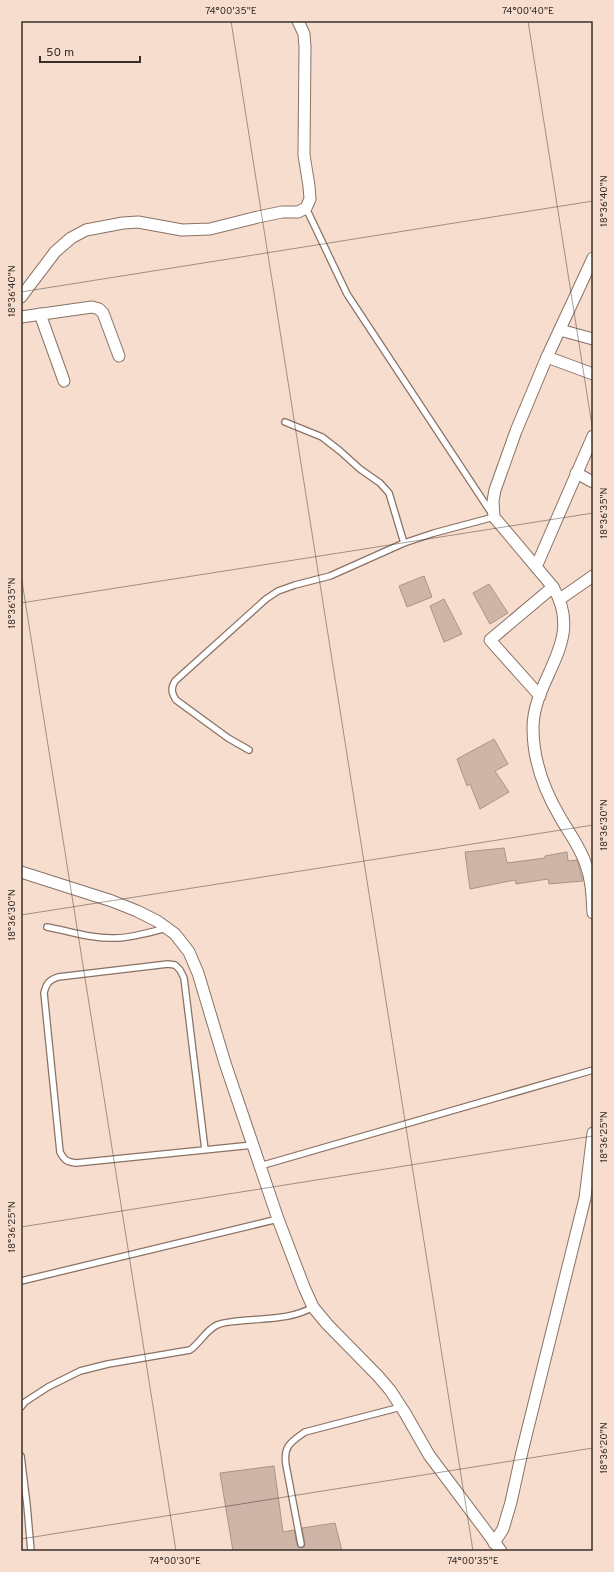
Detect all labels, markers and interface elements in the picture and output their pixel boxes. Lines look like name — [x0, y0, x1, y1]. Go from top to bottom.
text: 74°00'35"E — [205, 5, 257, 18]
text: 74°00'40"E — [502, 5, 554, 18]
scale bar — [40, 38, 140, 64]
text: 50 m — [46, 45, 74, 61]
text: 18°36'40"N — [598, 175, 611, 227]
text: 18°36'40"N — [6, 265, 19, 317]
text: 18°36'35"N — [598, 487, 611, 539]
text: 18°36'35"N — [6, 577, 19, 629]
text: 18°36'30"N — [598, 799, 611, 851]
text: 18°36'30"N — [6, 889, 19, 941]
text: 18°36'25"N — [598, 1111, 611, 1163]
text: 18°36'25"N — [6, 1201, 19, 1253]
text: 18°36'20"N — [598, 1422, 611, 1474]
text: 74°00'30"E — [149, 1555, 201, 1568]
text: 74°00'35"E — [447, 1555, 499, 1568]

